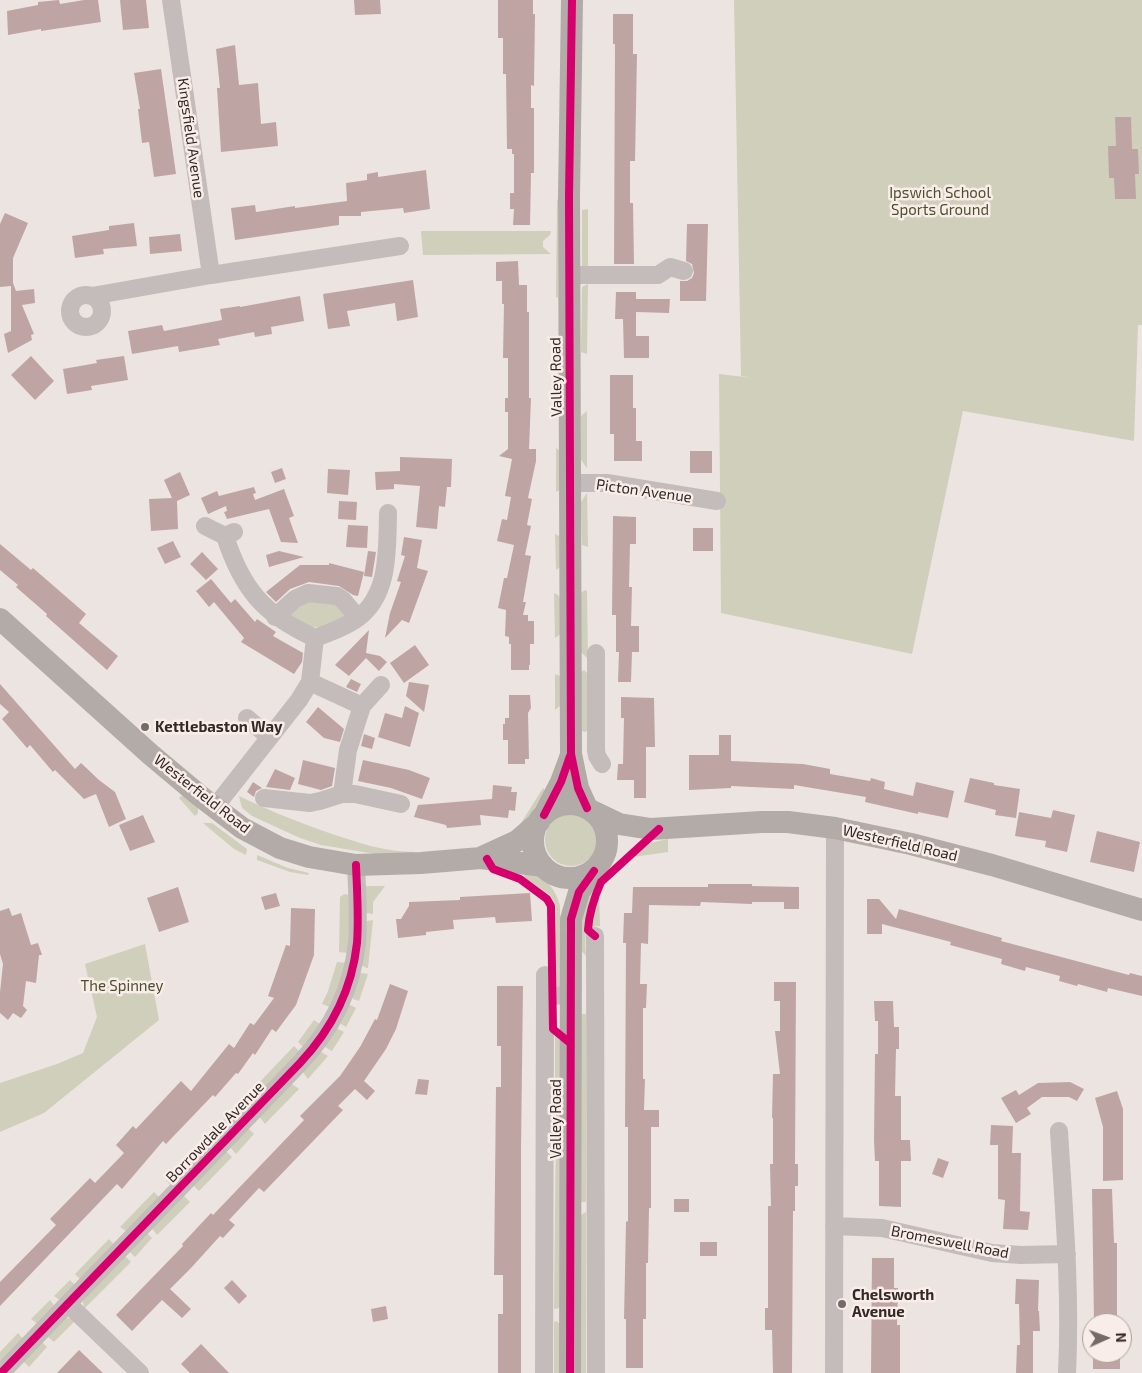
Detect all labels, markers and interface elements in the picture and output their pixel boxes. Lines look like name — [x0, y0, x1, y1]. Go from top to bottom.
street label: Kingsfield Avenue — [174, 77, 208, 199]
park label: Ipswich School Sports Ground — [889, 184, 991, 219]
street label: Valley Road — [546, 337, 566, 417]
street label: Picton Avenue — [595, 475, 693, 507]
place label: Kettlebaston Way — [155, 718, 283, 736]
marker: Kettlebaston Way — [139, 721, 151, 733]
street label: Westerfield Road — [150, 751, 254, 837]
street label: Westerfield Road — [841, 821, 959, 865]
park label: The Spinney — [80, 977, 164, 995]
street label: Borrowdale Avenue — [162, 1078, 268, 1186]
street label: Valley Road — [547, 1079, 565, 1159]
street label: Bromeswell Road — [890, 1222, 1010, 1262]
place label: Chelsworth Avenue — [852, 1286, 934, 1321]
marker: Chelsworth Avenue — [836, 1298, 848, 1310]
north arrow — [1082, 1313, 1132, 1363]
text: N — [1113, 1332, 1130, 1343]

